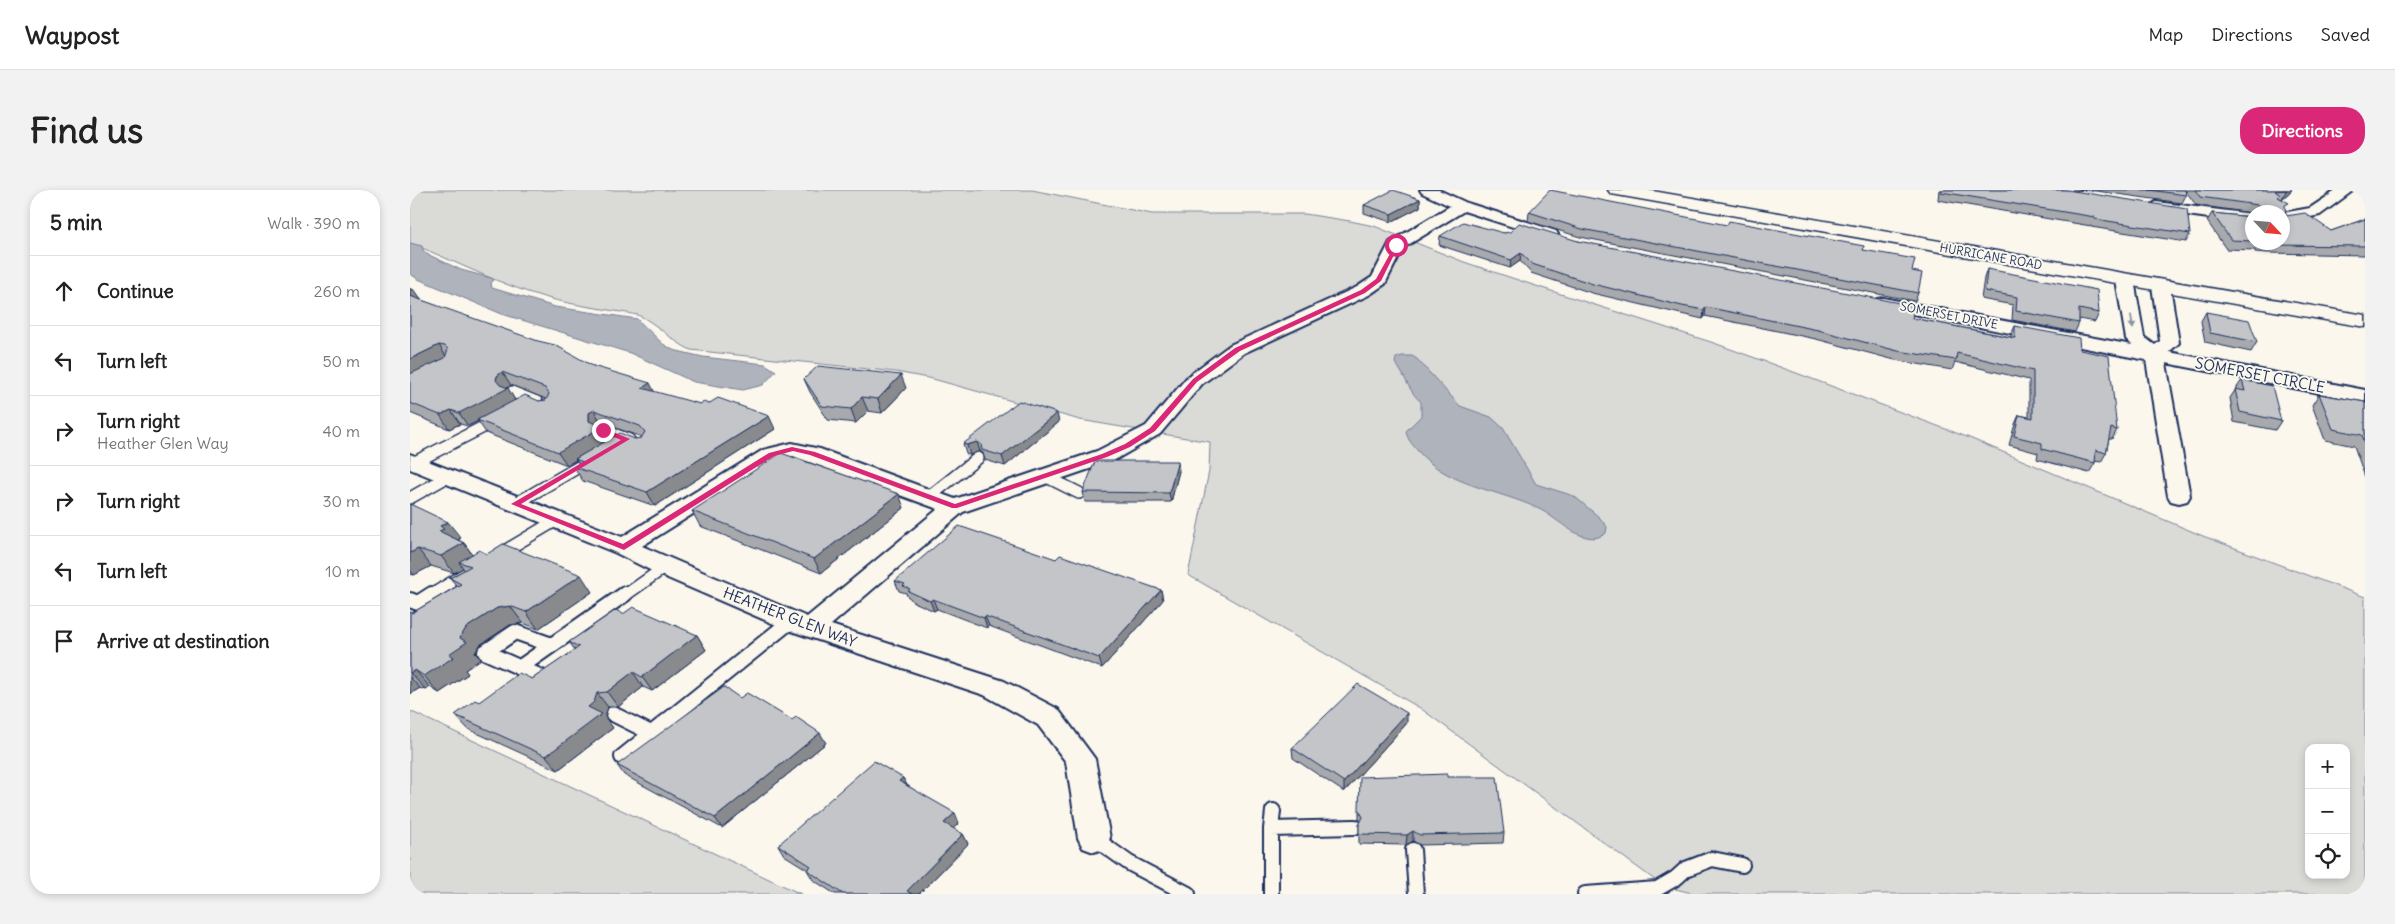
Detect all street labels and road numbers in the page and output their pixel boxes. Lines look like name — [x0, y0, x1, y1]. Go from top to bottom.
street label: HURRICANE ROAD — [1938, 240, 2044, 272]
street label: SOMERSET DRIVE — [1899, 298, 1999, 332]
street label: SOMERSET CIRCLE — [2193, 353, 2327, 397]
street label: HEATHER GLEN WAY — [721, 583, 860, 651]

